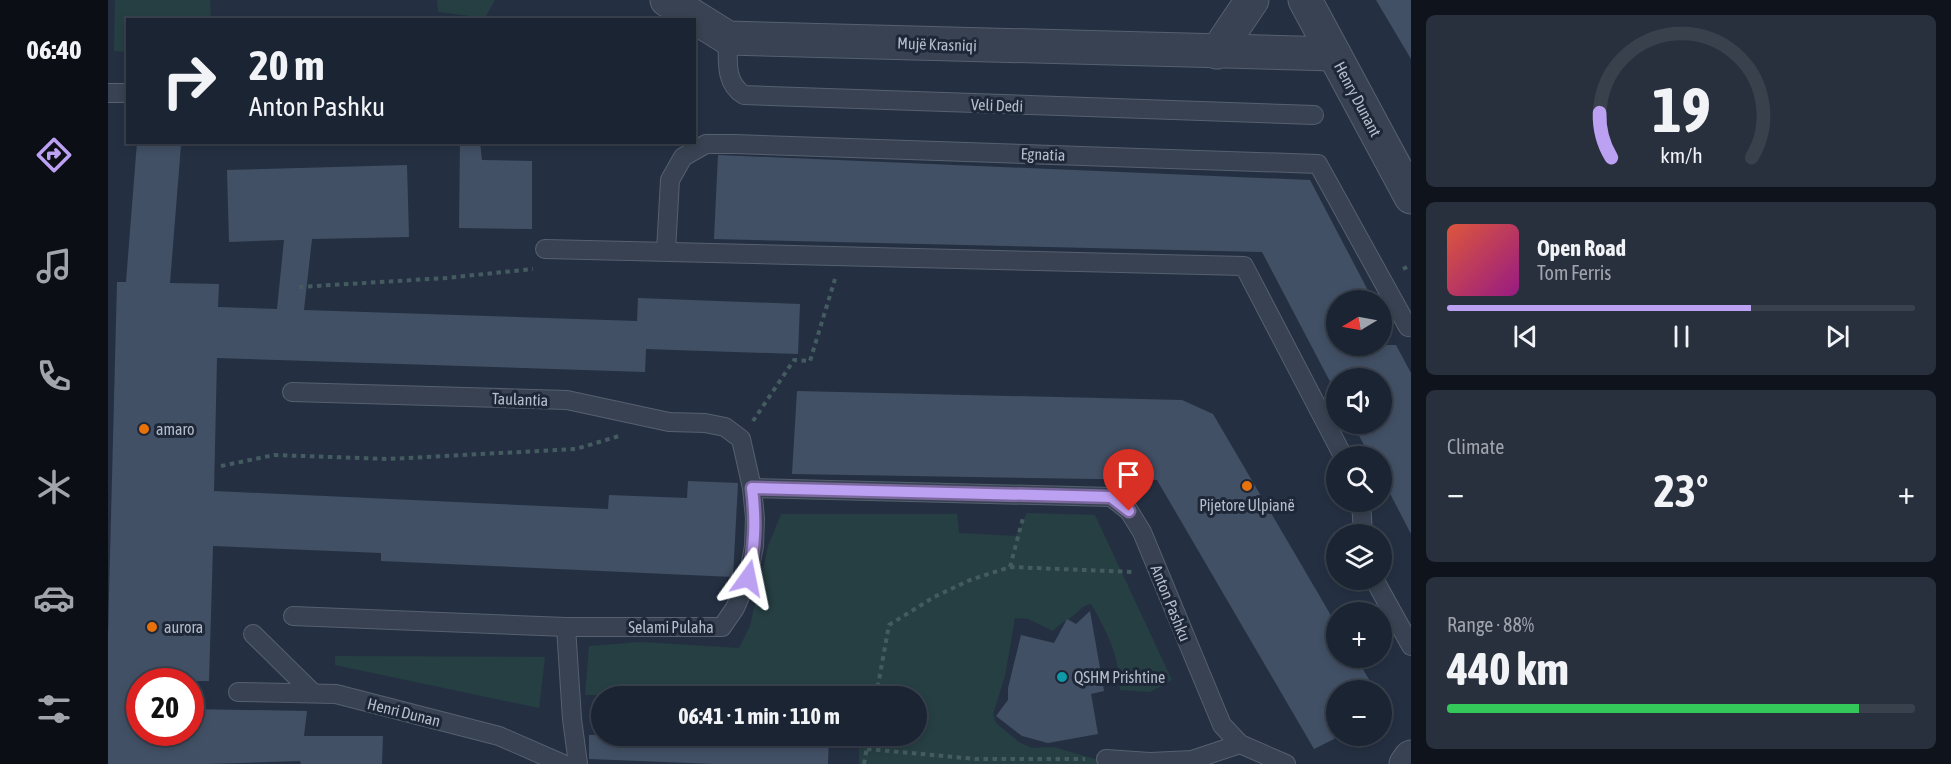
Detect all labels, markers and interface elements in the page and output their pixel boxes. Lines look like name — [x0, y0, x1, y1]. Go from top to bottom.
text: 06:40 — [26, 34, 82, 65]
street label: Mujë Krasniqi — [897, 34, 977, 55]
text: 20 m — [249, 41, 324, 89]
icon: right — [150, 42, 228, 120]
street label: Henry Dunant — [1330, 59, 1385, 140]
text: 19 — [1652, 74, 1710, 145]
text: Anton Pashku — [249, 91, 385, 122]
street label: Veli Dedi — [971, 95, 1023, 115]
icon: directions — [33, 134, 75, 176]
street label: Egnatia — [1020, 144, 1066, 165]
text: km/h — [1660, 144, 1702, 169]
text: Open Road — [1537, 235, 1626, 261]
icon: music — [33, 245, 75, 287]
text: Tom Ferris — [1537, 261, 1611, 284]
north arrow — [1326, 290, 1392, 356]
map controls — [1326, 290, 1392, 746]
icon: previous — [1509, 320, 1542, 353]
icon: pause — [1665, 320, 1698, 353]
icon: next — [1821, 320, 1854, 353]
icon: phone — [33, 355, 75, 397]
button: sound — [1326, 368, 1392, 434]
street label: Taulantia — [492, 389, 548, 409]
place label: amaro — [156, 420, 195, 438]
marker: amaro — [137, 422, 151, 436]
text: Climate — [1447, 435, 1504, 458]
button: search — [1326, 446, 1392, 512]
pin — [1103, 449, 1154, 511]
icon: arrive — [1112, 458, 1145, 491]
text: 23° — [1654, 465, 1708, 517]
icon: climate — [33, 466, 75, 508]
text: − — [1447, 473, 1464, 511]
text: + — [1898, 473, 1915, 511]
marker: Pijetore Ulpianë — [1240, 479, 1254, 493]
place label: Pijetore Ulpianë — [1199, 496, 1295, 515]
button: layers — [1326, 524, 1392, 590]
position arrow — [716, 546, 780, 610]
street label: Anton Pashku — [1148, 562, 1194, 644]
icon: car — [33, 577, 75, 619]
button: + — [1326, 602, 1392, 668]
text: Range · 88% — [1447, 613, 1534, 636]
place label: aurora — [164, 618, 203, 636]
street label: Selami Pulaha — [628, 618, 714, 636]
marker: aurora — [145, 620, 159, 634]
text: 440 km — [1447, 643, 1569, 695]
speed limit sign: 20 — [126, 668, 204, 746]
place label: QSHM Prishtine — [1074, 668, 1165, 686]
marker: QSHM Prishtine — [1055, 670, 1069, 684]
button: − — [1326, 680, 1392, 746]
icon: filters — [33, 688, 75, 730]
street label: Henri Dunan — [366, 694, 442, 730]
text: 06:41 · 1 min · 110 m — [678, 703, 840, 729]

